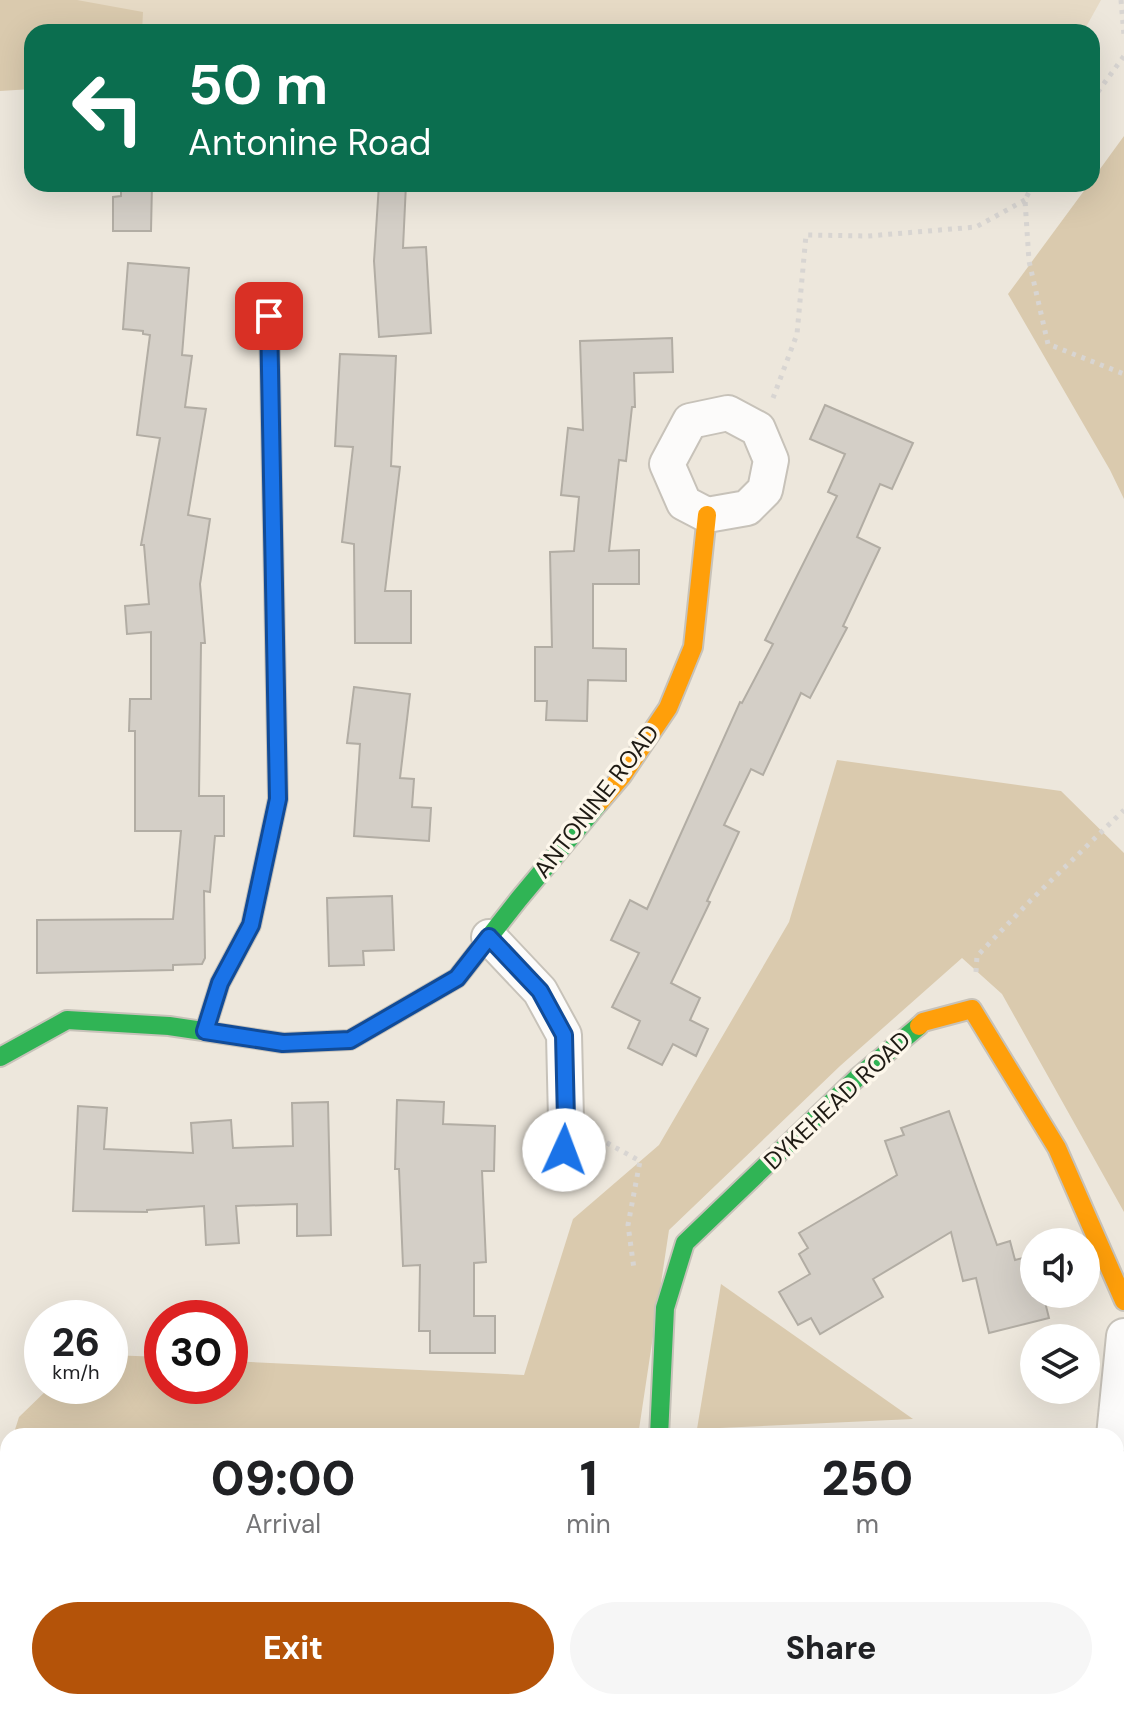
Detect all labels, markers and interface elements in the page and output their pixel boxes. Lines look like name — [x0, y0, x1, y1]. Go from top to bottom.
text: 50 m — [188, 48, 328, 121]
icon: left — [56, 56, 160, 160]
text: Antonine Road — [188, 119, 431, 166]
pin — [235, 282, 303, 350]
icon: arrive — [247, 294, 291, 338]
street label: ANTONINE ROAD — [526, 718, 666, 884]
street label: DYKEHEAD ROAD — [757, 1024, 917, 1176]
position arrow — [522, 1108, 606, 1192]
map controls — [1020, 1228, 1100, 1404]
button: sound — [1020, 1228, 1100, 1308]
speed limit sign: 30 — [144, 1300, 248, 1404]
text: 26 — [52, 1316, 100, 1368]
button: layers — [1020, 1324, 1100, 1404]
text: km/h — [52, 1359, 100, 1385]
text: 09:00 — [211, 1447, 355, 1510]
text: 1 — [580, 1447, 597, 1510]
text: 250 — [822, 1447, 913, 1510]
text: Arrival — [245, 1507, 321, 1541]
text: min — [566, 1507, 611, 1541]
text: m — [856, 1507, 879, 1541]
button: Exit — [32, 1602, 554, 1694]
button: Share — [570, 1602, 1092, 1694]

